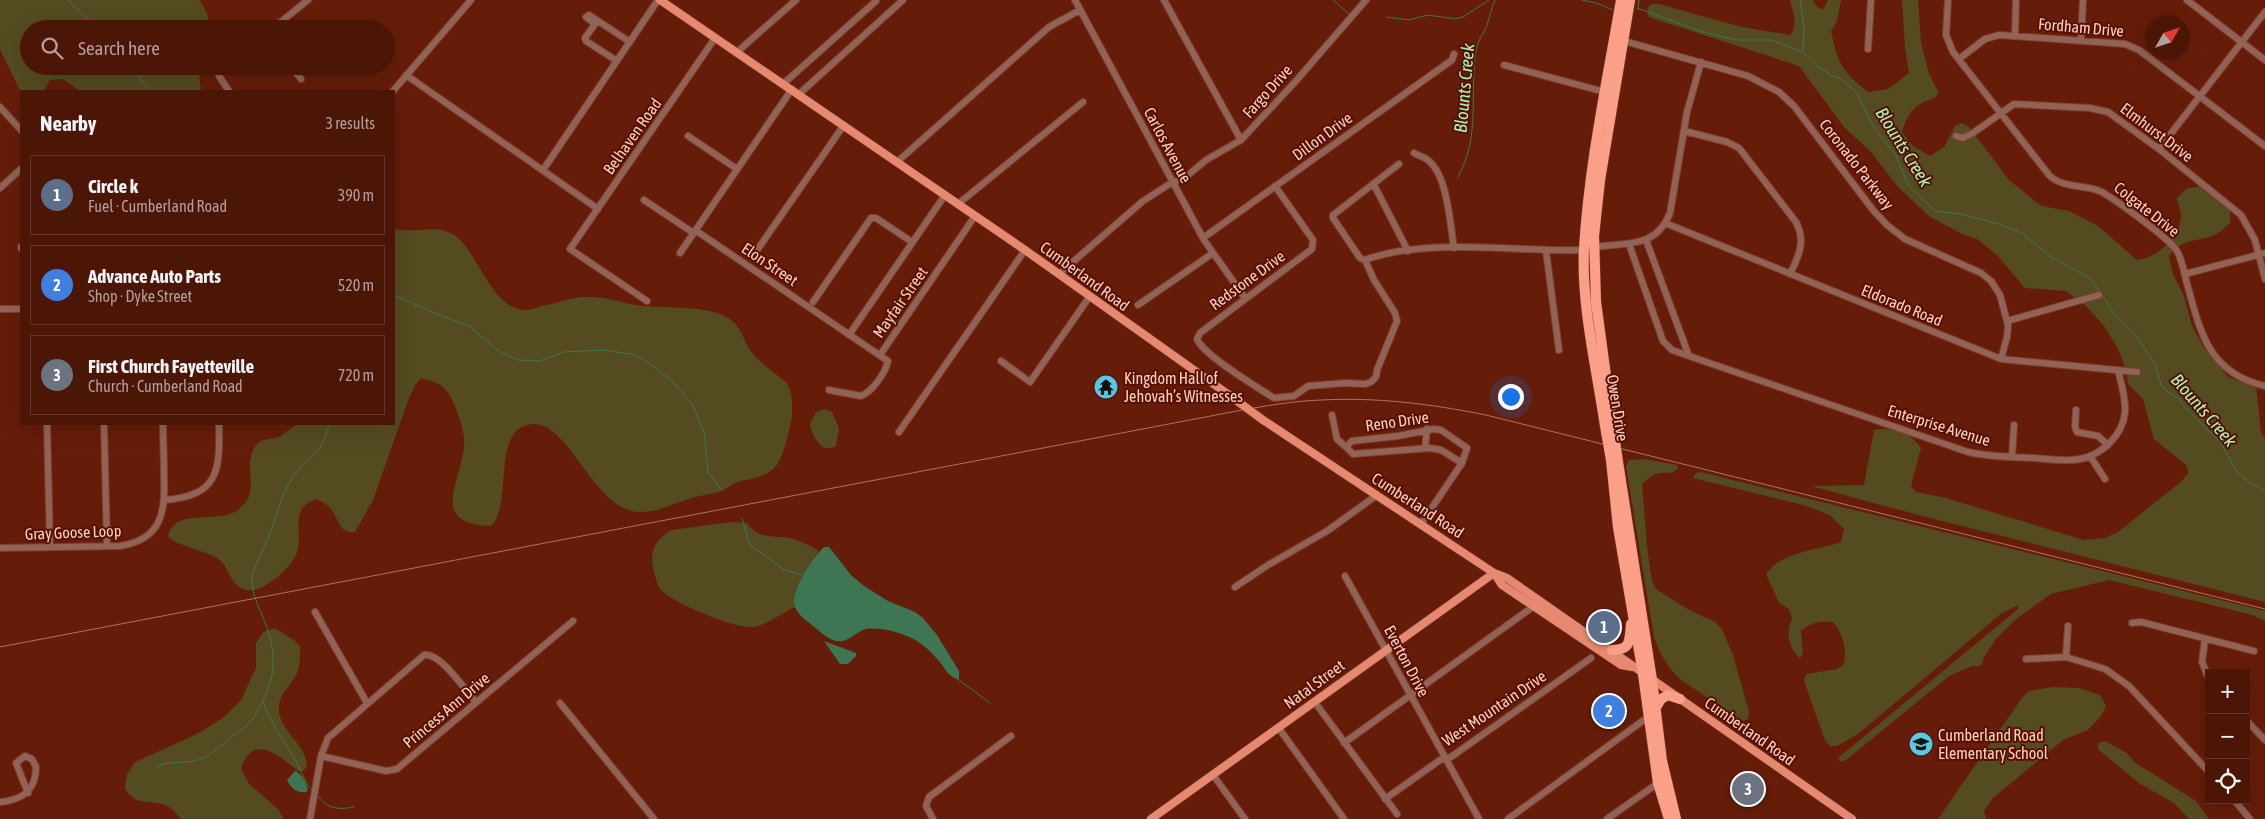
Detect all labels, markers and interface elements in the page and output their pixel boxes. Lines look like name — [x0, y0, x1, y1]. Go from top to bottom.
street label: Fordham Drive — [2037, 14, 2125, 40]
north arrow — [2145, 15, 2190, 60]
search box — [20, 20, 395, 75]
icon: search — [38, 34, 66, 62]
text: Search here — [78, 37, 160, 59]
water label: Blounts Creek — [1450, 41, 1478, 134]
street label: Fargo Drive — [1239, 61, 1296, 122]
street label: Belhaven Road — [599, 95, 665, 177]
street label: Elmhurst Drive — [2117, 99, 2197, 165]
water label: Blounts Creek — [1871, 103, 1937, 192]
street label: Carlos Avenue — [1141, 104, 1195, 186]
street label: Dillon Drive — [1289, 108, 1355, 164]
text: Nearby — [40, 111, 96, 135]
text: 3 results — [325, 114, 375, 132]
street label: Coronado Parkway — [1815, 115, 1898, 214]
text: Circle k — [88, 175, 138, 197]
street label: Colgate Drive — [2110, 178, 2183, 241]
text: 1 — [53, 186, 61, 204]
text: 390 m — [338, 186, 374, 204]
text: Fuel · Cumberland Road — [88, 197, 227, 215]
street label: Cumberland Road — [1037, 238, 1133, 314]
street label: Elon Street — [739, 239, 802, 289]
street label: Redstone Drive — [1206, 247, 1288, 313]
street label: Mayfair Street — [869, 263, 932, 341]
text: Advance Auto Parts — [88, 265, 221, 287]
text: 2 — [53, 276, 61, 294]
text: 520 m — [338, 276, 374, 294]
street label: Eldorado Road — [1859, 281, 1945, 329]
text: Shop · Dyke Street — [88, 287, 192, 305]
text: First Church Fayetteville — [88, 355, 254, 377]
text: 3 — [53, 366, 61, 384]
text: 720 m — [338, 366, 374, 384]
place label: Kingdom Hall of Jehovah’s Witnesses — [1124, 369, 1243, 405]
water label: Blounts Creek — [2167, 369, 2242, 452]
street label: Owen Drive — [1604, 373, 1632, 443]
temple icon: Kingdom Hall of Jehovah’s Witnesses — [1093, 374, 1119, 400]
text: Church · Cumberland Road — [88, 377, 243, 395]
your location — [1498, 384, 1524, 410]
street label: Enterprise Avenue — [1885, 401, 1993, 450]
street label: Reno Drive — [1364, 408, 1430, 434]
street label: Cumberland Road — [1369, 469, 1467, 541]
street label: Gray Goose Loop — [24, 521, 122, 544]
pin: 1 — [1588, 608, 1620, 646]
street label: Everton Drive — [1381, 622, 1433, 700]
street label: Natal Street — [1280, 656, 1348, 712]
street label: West Mountain Drive — [1439, 667, 1549, 749]
street label: Princess Ann Drive — [399, 669, 493, 751]
map controls — [2205, 669, 2250, 804]
button: + — [2205, 669, 2250, 714]
pin: 2 — [1593, 692, 1625, 730]
street label: Cumberland Road — [1702, 693, 1798, 769]
button: − — [2205, 714, 2250, 759]
place label: Cumberland Road Elementary School — [1938, 726, 2049, 763]
school or university icon: Cumberland Road Elementary School — [1908, 731, 1934, 757]
button: locate — [2205, 759, 2250, 804]
pin: 3 — [1732, 770, 1764, 808]

